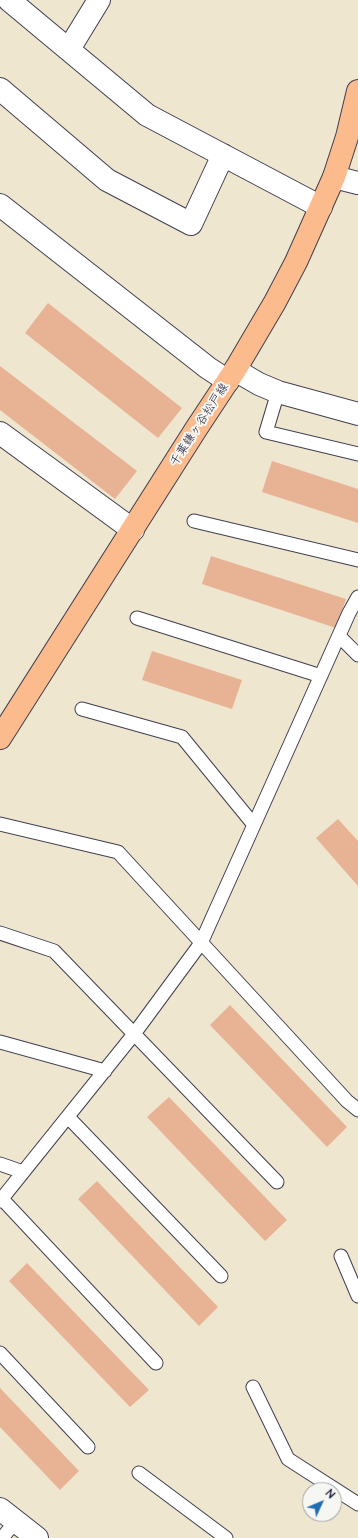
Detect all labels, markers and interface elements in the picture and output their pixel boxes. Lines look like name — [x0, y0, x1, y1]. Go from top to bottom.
street label: 千葉鎌ヶ谷松戸線 — [168, 381, 232, 469]
north arrow — [302, 1482, 342, 1522]
text: N — [322, 1486, 338, 1502]

